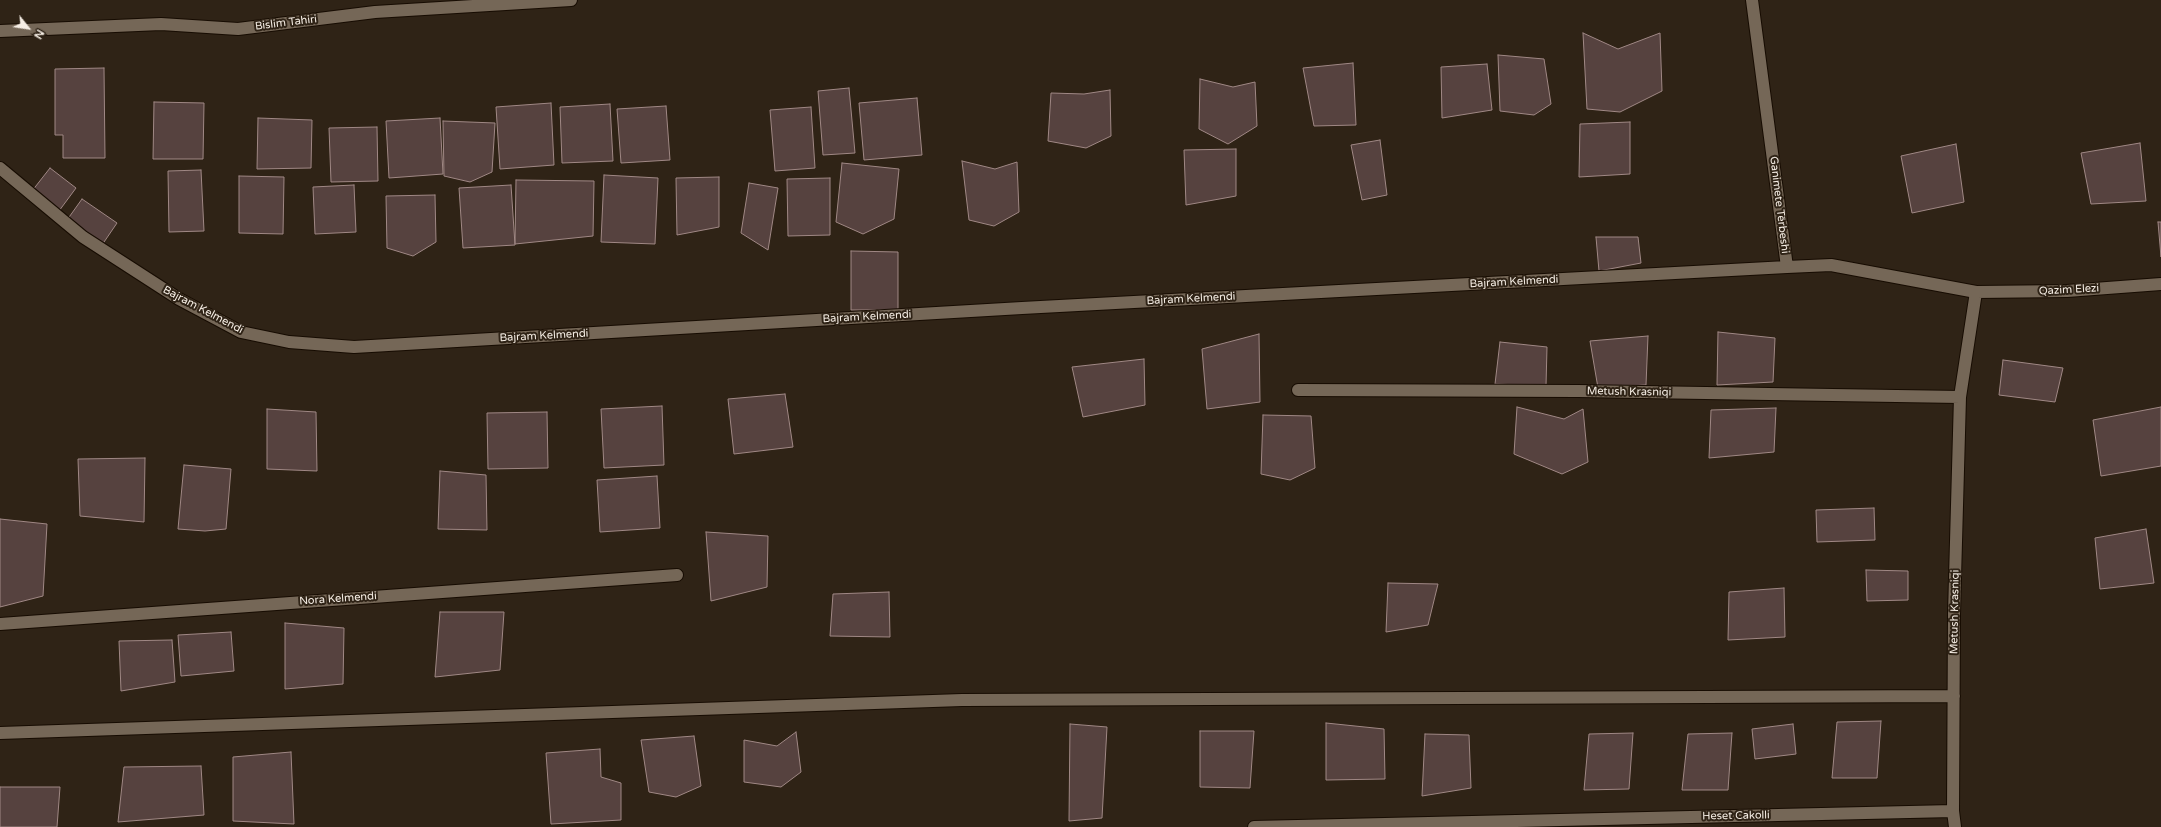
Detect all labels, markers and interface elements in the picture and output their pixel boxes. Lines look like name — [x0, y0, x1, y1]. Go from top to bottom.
north arrow — [8, 8, 48, 48]
street label: Bislim Tahiri — [254, 13, 318, 33]
text: N — [31, 27, 47, 41]
street label: Ganimete Tërbeshi — [1766, 156, 1792, 254]
street label: Bajram Kelmendi — [1469, 273, 1559, 291]
street label: Qazim Elezi — [2039, 282, 2099, 298]
street label: Bajram Kelmendi — [161, 283, 245, 337]
street label: Bajram Kelmendi — [1146, 290, 1236, 308]
street label: Bajram Kelmendi — [822, 308, 912, 326]
street label: Bajram Kelmendi — [499, 327, 589, 345]
street label: Metush Krasniqi — [1587, 385, 1671, 399]
street label: Metush Krasniqi — [1948, 570, 1962, 654]
street label: Nora Kelmendi — [299, 590, 377, 608]
street label: Heset Cakolli — [1702, 809, 1770, 823]

